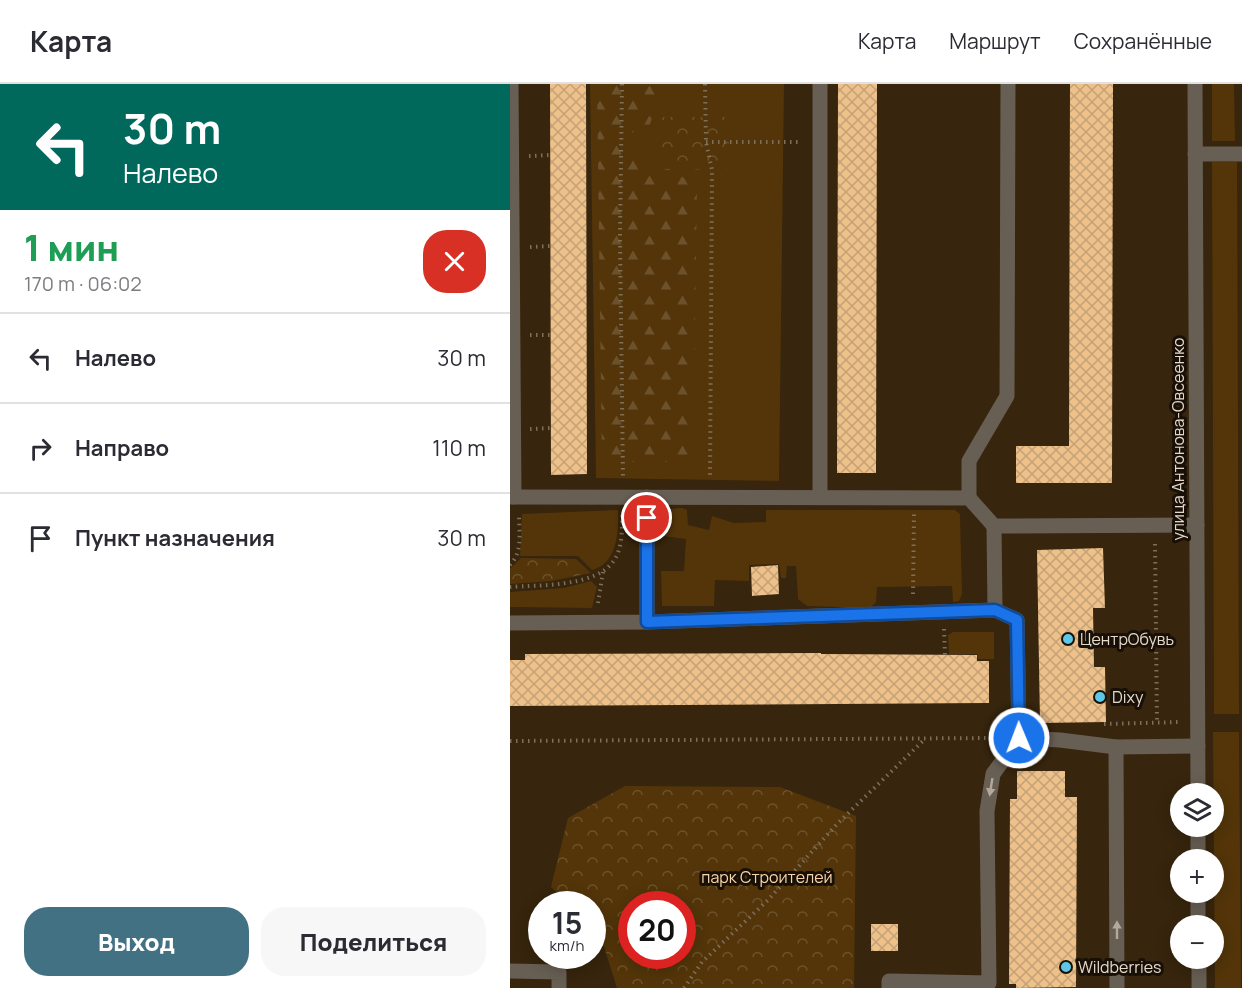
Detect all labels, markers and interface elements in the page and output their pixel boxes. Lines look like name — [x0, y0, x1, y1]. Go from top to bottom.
text: Карта — [30, 22, 112, 60]
text: Карта — [858, 27, 916, 55]
text: Маршрут — [949, 27, 1041, 55]
text: Сохранённые — [1074, 27, 1212, 55]
text: 30 m — [123, 99, 221, 157]
icon: left — [24, 108, 102, 186]
text: Налево — [123, 154, 218, 191]
text: 1 мин — [24, 223, 119, 272]
button: close — [423, 230, 486, 293]
text: 170 m · 06:02 — [24, 270, 142, 297]
street label: улица Антонова-Овсеенко — [1167, 338, 1189, 540]
icon: left — [24, 342, 57, 375]
text: Налево — [75, 343, 156, 373]
text: 30 m — [437, 343, 486, 373]
icon: right — [24, 432, 57, 465]
text: Направо — [75, 433, 169, 463]
text: 110 m — [432, 433, 486, 463]
pin — [621, 492, 672, 543]
icon: arrive — [630, 501, 663, 534]
icon: arrive — [24, 522, 57, 555]
text: Пункт назначения — [75, 523, 275, 553]
text: 30 m — [437, 523, 486, 553]
place label: ЦентрОбувь — [1080, 628, 1174, 650]
marker: ЦентрОбувь — [1061, 632, 1075, 646]
place label: Dixy — [1112, 686, 1144, 708]
marker: Dixy — [1093, 690, 1107, 704]
position arrow — [987, 706, 1051, 770]
one-way arrow — [986, 778, 995, 797]
map controls — [1170, 783, 1224, 969]
button: layers — [1170, 783, 1224, 837]
button: + — [1170, 849, 1224, 903]
park label: парк Строителей — [701, 866, 833, 888]
speed limit sign: 20 — [618, 891, 696, 969]
text: 15 — [552, 902, 582, 943]
button: Выход — [24, 907, 249, 976]
button: Поделиться — [261, 907, 486, 976]
button: − — [1170, 915, 1224, 969]
one-way arrow — [1112, 920, 1122, 939]
text: km/h — [550, 935, 584, 956]
place label: Wildberries — [1078, 956, 1161, 978]
marker: Wildberries — [1059, 960, 1073, 974]

